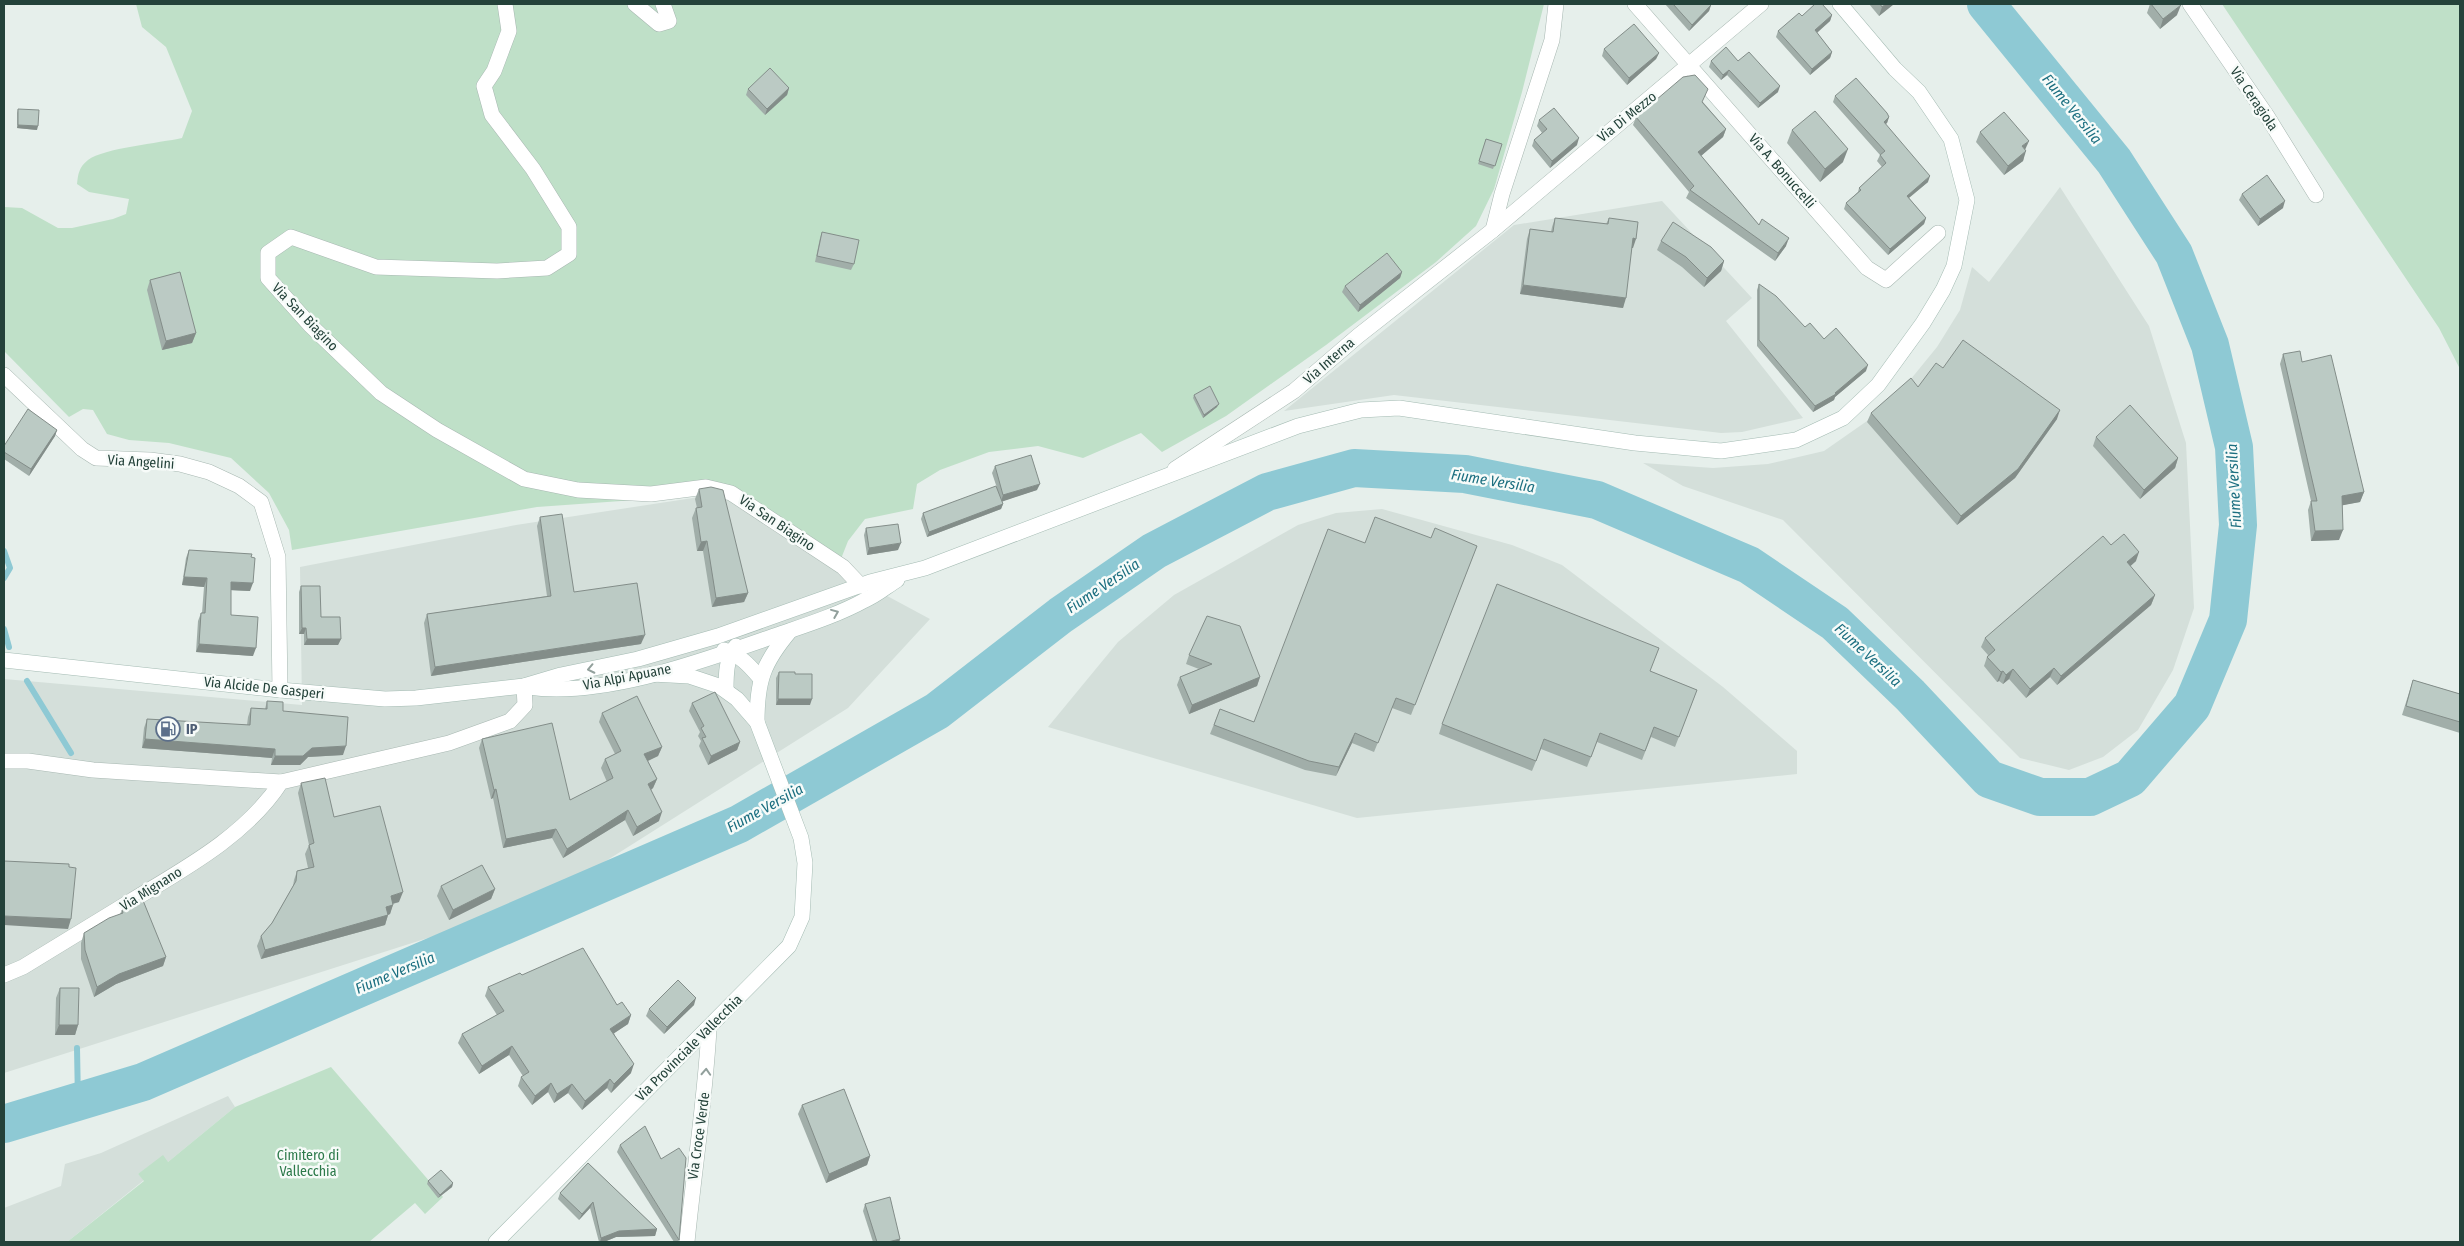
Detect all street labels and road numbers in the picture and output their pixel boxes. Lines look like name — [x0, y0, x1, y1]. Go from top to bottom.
street label: Via Ceragiola — [2226, 64, 2282, 134]
street label: Via Di Mezzo — [1594, 88, 1660, 146]
street label: Via A. Bonuccelli — [1745, 130, 1819, 212]
street label: Via San Biagino — [268, 279, 342, 355]
street label: Via Interna — [1300, 334, 1358, 388]
street label: Via Angelini — [107, 451, 175, 473]
street label: Via San Biagino — [736, 491, 818, 555]
street label: Via Alpi Apuane — [581, 660, 673, 694]
street label: Via Alcide De Gasperi — [203, 673, 325, 703]
street label: Via Mignano — [117, 863, 185, 915]
street label: Via Provinciale Vallecchia — [632, 991, 746, 1105]
street label: Via Croce Verde — [684, 1091, 714, 1181]

